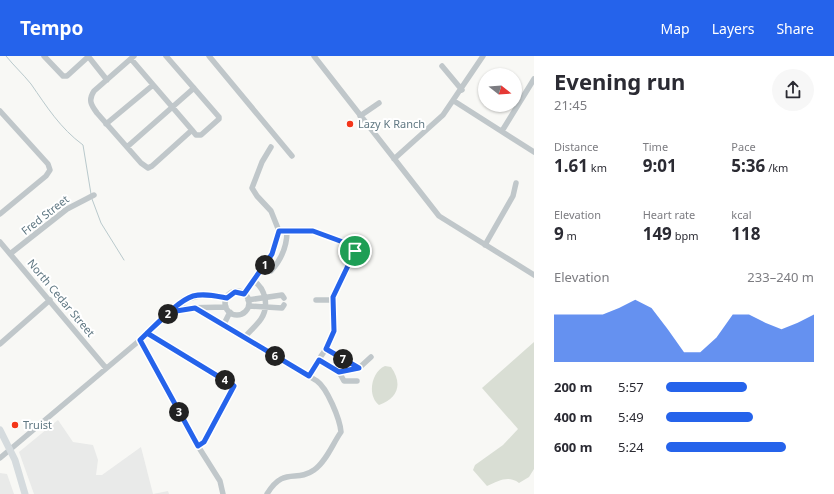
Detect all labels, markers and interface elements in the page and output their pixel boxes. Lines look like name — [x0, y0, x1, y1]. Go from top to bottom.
text: Tempo — [20, 15, 83, 41]
text: Map — [661, 19, 690, 38]
text: Layers — [712, 19, 754, 38]
text: Share — [776, 19, 814, 38]
text: Evening run — [554, 66, 685, 96]
north arrow — [478, 68, 522, 112]
map controls — [478, 68, 522, 112]
button: share — [772, 69, 814, 111]
text: 21:45 — [554, 96, 587, 114]
place label: Lazy K Ranch — [358, 116, 425, 131]
marker: Lazy K Ranch — [345, 119, 355, 129]
text: Distance — [554, 139, 599, 154]
text: Time — [643, 139, 668, 154]
text: Pace — [731, 139, 756, 154]
text: 1.61 — [554, 154, 588, 177]
text: 9:01 — [643, 154, 677, 177]
text: 5:36 — [731, 154, 765, 177]
text: km — [588, 160, 607, 175]
text: /km — [765, 160, 788, 175]
street label: Fred Street — [18, 191, 72, 238]
text: Elevation — [554, 207, 601, 222]
text: Heart rate — [643, 207, 695, 222]
text: kcal — [731, 207, 752, 222]
text: 9 — [554, 222, 564, 245]
text: 149 — [643, 222, 672, 245]
text: 118 — [731, 222, 761, 245]
text: m — [564, 228, 577, 243]
text: bpm — [672, 228, 699, 243]
pin — [338, 234, 372, 268]
icon: arrive — [344, 240, 366, 262]
pin: 1 — [255, 255, 275, 275]
street label: North Cedar Street — [24, 256, 98, 340]
text: 1 — [262, 257, 268, 272]
text: Elevation — [554, 268, 610, 286]
text: 233–240 m — [747, 268, 814, 286]
pin: 2 — [158, 304, 178, 324]
text: 2 — [165, 306, 171, 321]
pin: 6 — [265, 346, 285, 366]
text: 6 — [272, 348, 278, 363]
pin: 7 — [333, 349, 353, 369]
text: 7 — [340, 351, 346, 366]
pin: 4 — [215, 370, 235, 390]
text: 4 — [222, 372, 228, 387]
text: 200 m — [554, 378, 592, 396]
text: 5:57 — [618, 378, 644, 396]
pin: 3 — [169, 402, 189, 422]
text: 3 — [176, 404, 182, 419]
text: 400 m — [554, 408, 592, 426]
text: 5:49 — [618, 408, 644, 426]
place label: Truist — [23, 417, 52, 432]
marker: Truist — [10, 420, 20, 430]
text: 600 m — [554, 438, 592, 456]
text: 5:24 — [618, 438, 644, 456]

